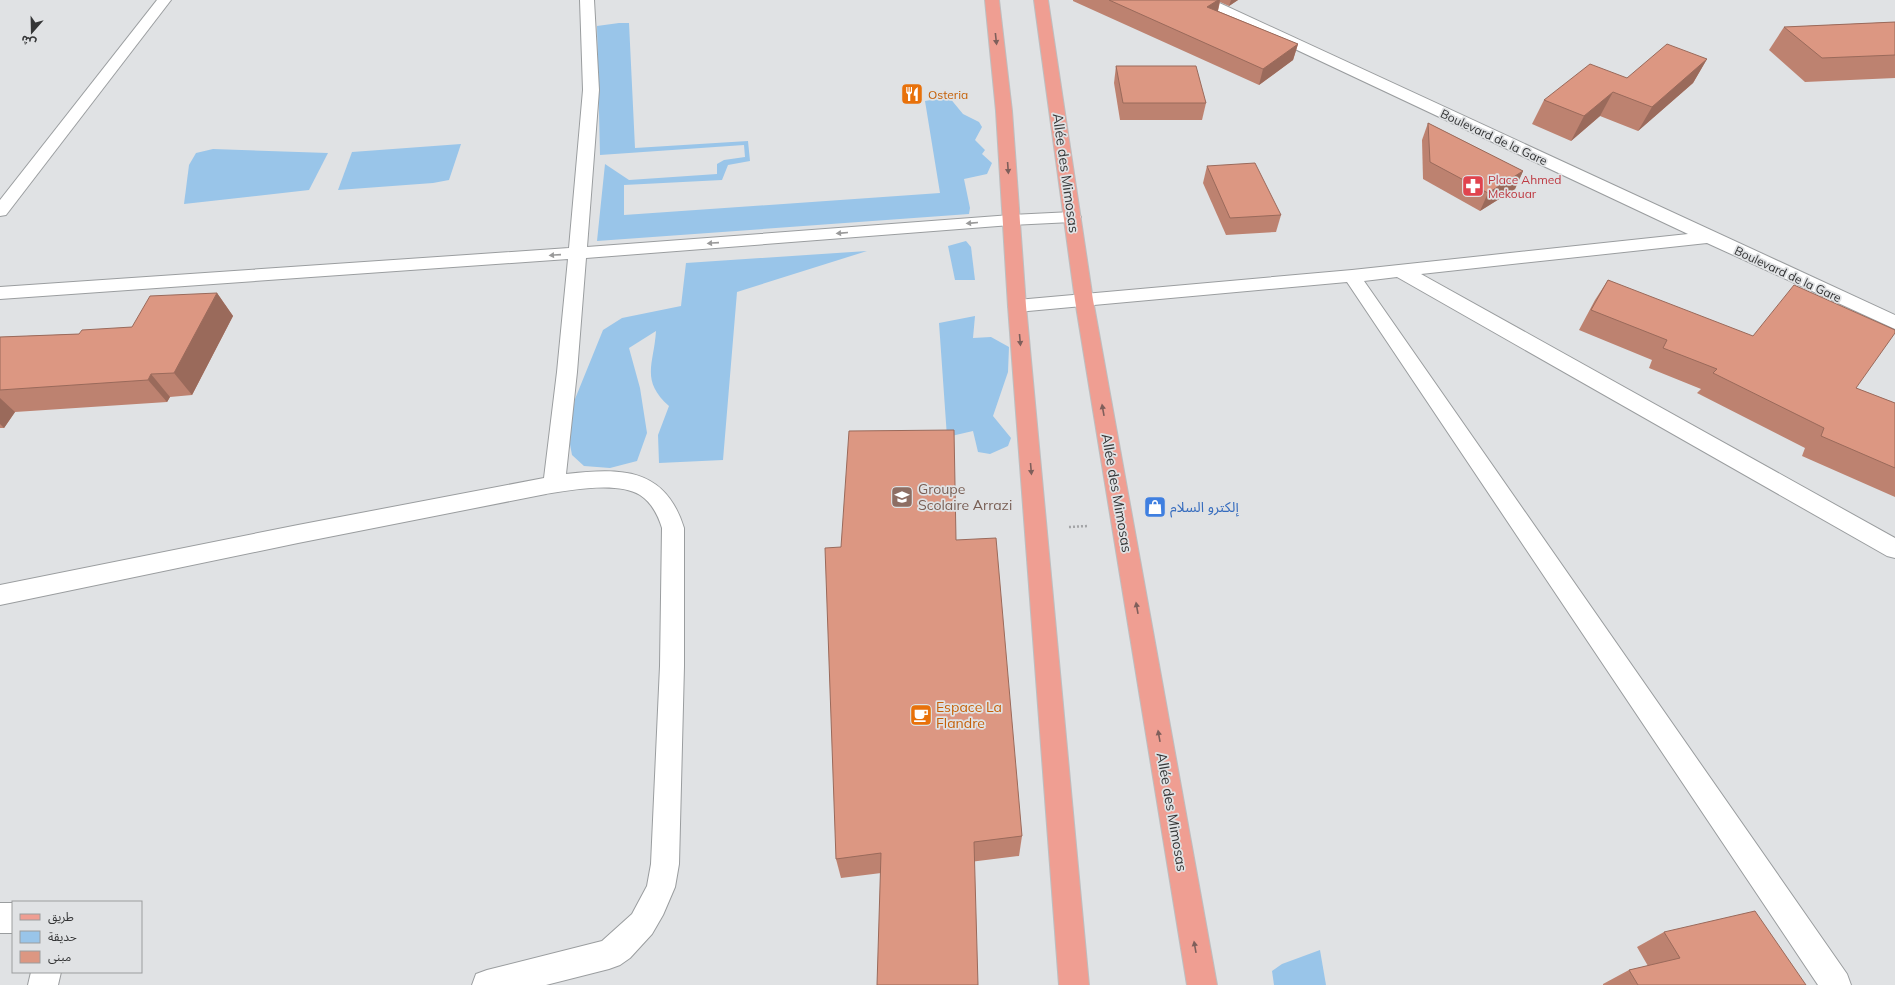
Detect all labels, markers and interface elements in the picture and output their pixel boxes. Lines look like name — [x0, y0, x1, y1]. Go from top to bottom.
north arrow — [12, 12, 52, 52]
text: ش — [19, 32, 38, 51]
one-way arrow — [993, 33, 999, 45]
restaurant icon: Osteria — [899, 81, 925, 107]
place label: Osteria — [928, 87, 968, 102]
street label: Boulevard de la Gare — [1438, 106, 1550, 168]
street label: Allée des Mimosas — [1049, 112, 1083, 234]
one-way arrow — [1004, 162, 1011, 174]
place label: Place Ahmed Mekouar — [1488, 172, 1561, 201]
pharmacy icon: Place Ahmed Mekouar — [1460, 173, 1486, 199]
one-way arrow — [966, 219, 978, 226]
one-way arrow — [836, 230, 848, 237]
one-way arrow — [707, 240, 719, 247]
street label: Boulevard de la Gare — [1732, 243, 1844, 305]
one-way arrow — [549, 251, 561, 258]
one-way arrow — [1016, 334, 1023, 346]
one-way arrow — [1100, 404, 1106, 417]
street label: Allée des Mimosas — [1098, 432, 1136, 554]
one-way arrow — [1027, 463, 1034, 475]
place label: Groupe Scolaire Arrazi — [918, 480, 1012, 514]
school or university icon: Groupe Scolaire Arrazi — [889, 484, 915, 510]
shop icon: إلكترو السلام — [1142, 494, 1168, 520]
place label: إلكترو السلام — [1170, 498, 1240, 518]
one-way arrow — [1134, 601, 1140, 614]
place label: Espace La Flandre — [936, 698, 1002, 732]
cafe icon: Espace La Flandre — [908, 702, 934, 728]
one-way arrow — [1156, 730, 1162, 742]
street label: Allée des Mimosas — [1153, 751, 1191, 873]
legend — [12, 901, 142, 973]
text: طريق — [48, 909, 74, 925]
text: حديقة — [48, 929, 77, 944]
one-way arrow — [1192, 940, 1198, 953]
text: مبنى — [48, 949, 71, 964]

